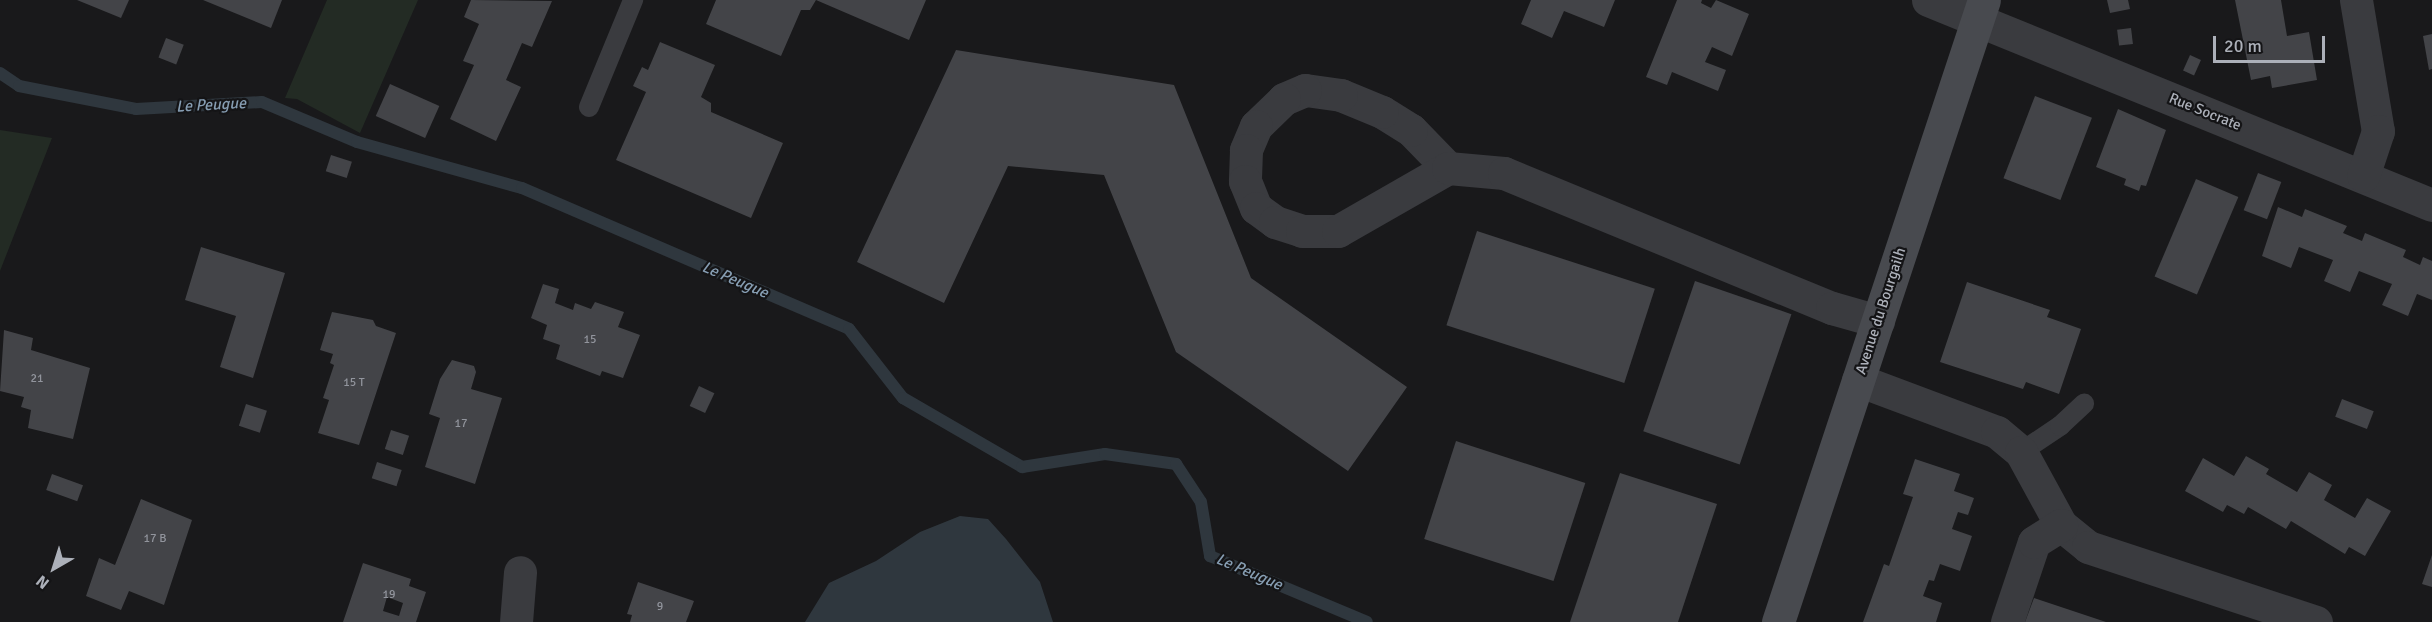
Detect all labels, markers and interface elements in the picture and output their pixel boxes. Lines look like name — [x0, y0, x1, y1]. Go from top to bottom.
scale bar — [2216, 24, 2328, 62]
text: 20 m — [2224, 35, 2262, 57]
street label: Rue Socrate — [2166, 89, 2244, 135]
water label: Le Peugue — [176, 94, 246, 116]
street label: Avenue du Bourgailh — [1852, 245, 1910, 377]
water label: Le Peugue — [699, 257, 771, 303]
house number: 15 — [584, 333, 596, 347]
house number: 21 — [31, 372, 43, 386]
house number: 15 T — [343, 376, 365, 390]
house number: 17 — [455, 417, 467, 431]
house number: 17 B — [144, 532, 166, 546]
north arrow — [24, 538, 84, 598]
water label: Le Peugue — [1213, 549, 1285, 595]
text: N — [32, 571, 53, 593]
house number: 19 — [383, 588, 395, 602]
house number: 9 — [657, 600, 663, 614]

